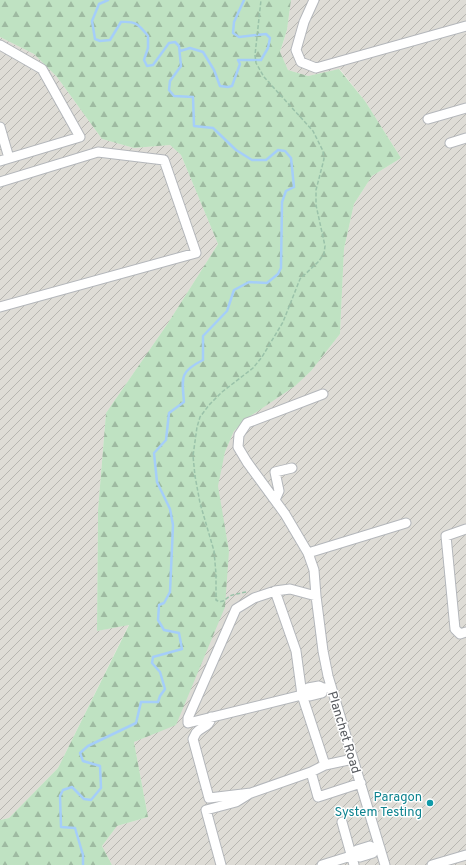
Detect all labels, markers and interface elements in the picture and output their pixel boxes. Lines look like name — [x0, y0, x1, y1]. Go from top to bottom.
street label: Planchet Road — [323, 690, 363, 776]
place label: Paragon System Testing — [334, 790, 422, 821]
marker: Paragon System Testing — [425, 798, 435, 808]

